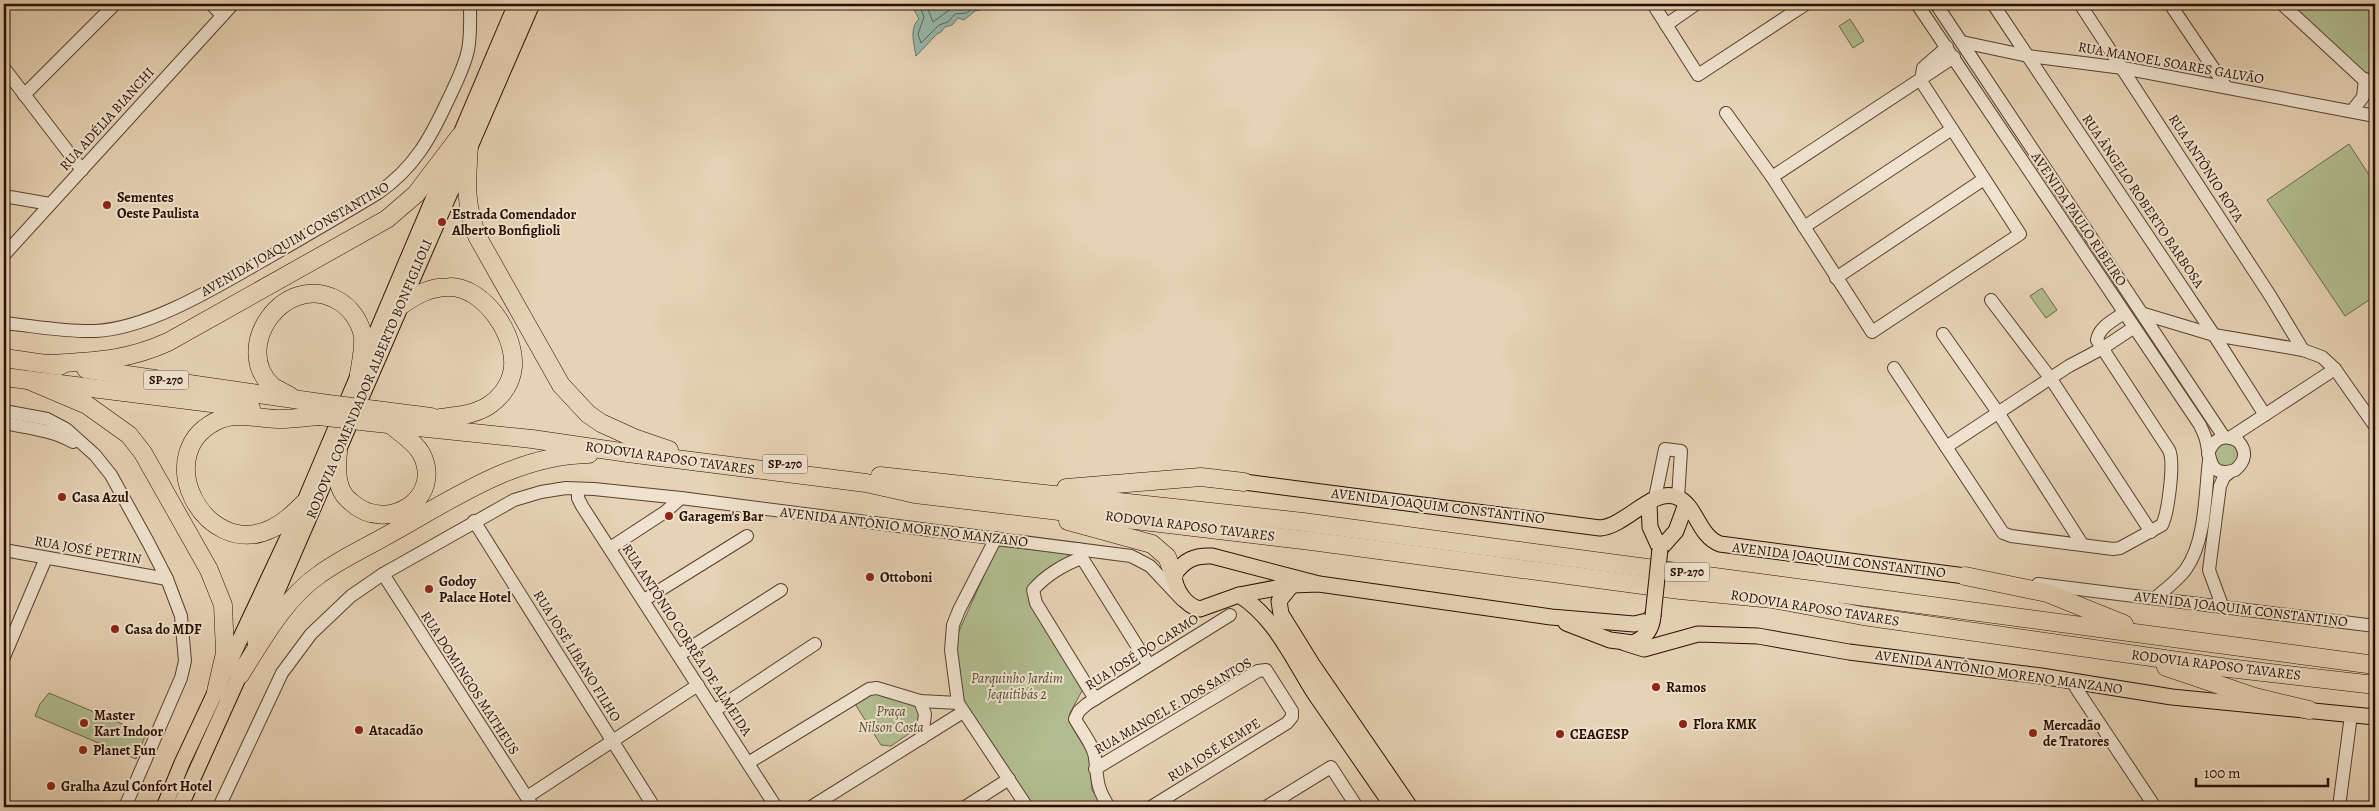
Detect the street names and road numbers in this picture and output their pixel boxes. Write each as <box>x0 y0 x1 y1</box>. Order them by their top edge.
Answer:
street label: RUA MANOEL SOARES GALVÃO <box>2077 37 2266 89</box>
street label: RUA ADÉLIA BIANCHI <box>55 63 159 175</box>
street label: RUA ÂNGELO ROBERTO BARBOSA <box>2078 110 2209 292</box>
street label: RUA ANTÔNIO ROTA <box>2164 111 2248 226</box>
street label: AVENIDA PAULO RIBEIRO <box>2026 147 2131 290</box>
street label: AVENIDA JOAQUIM CONSTANTINO <box>196 177 393 301</box>
street label: RODOVIA COMENDADOR ALBERTO BONFIGLIOLI <box>301 236 437 522</box>
road number: SP-270 <box>144 370 188 390</box>
street label: RODOVIA RAPOSO TAVARES <box>584 437 756 479</box>
road number: SP-270 <box>762 454 808 474</box>
street label: AVENIDA JOAQUIM CONSTANTINO <box>1329 483 1546 529</box>
street label: AVENIDA ANTÔNIO MORENO MANZANO <box>778 502 1029 552</box>
street label: RODOVIA RAPOSO TAVARES <box>1104 506 1276 546</box>
street label: RUA JOSÉ PETRIN <box>33 531 143 569</box>
street label: AVENIDA JOAQUIM CONSTANTINO <box>1730 537 1947 583</box>
street label: RUA ANTÔNIO CORRÊA DE ALMEIDA <box>618 540 757 740</box>
road number: SP-270 <box>1664 562 1710 582</box>
street label: RODOVIA RAPOSO TAVARES <box>1729 585 1901 631</box>
street label: AVENIDA JOAQUIM CONSTANTINO <box>2132 586 2349 632</box>
street label: RUA JOSÉ LÍBANO FILHO <box>529 587 625 726</box>
street label: RUA DOMINGOS MATHEUS <box>416 608 524 758</box>
street label: RUA JOSÉ DO CARMO <box>1082 609 1203 695</box>
street label: AVENIDA ANTÔNIO MORENO MANZANO <box>1873 645 2124 699</box>
street label: RODOVIA RAPOSO TAVARES <box>2130 645 2302 685</box>
street label: RUA MANOEL F. DOS SANTOS <box>1091 653 1255 759</box>
street label: RUA JOSÉ KEMPE <box>1164 714 1264 786</box>

